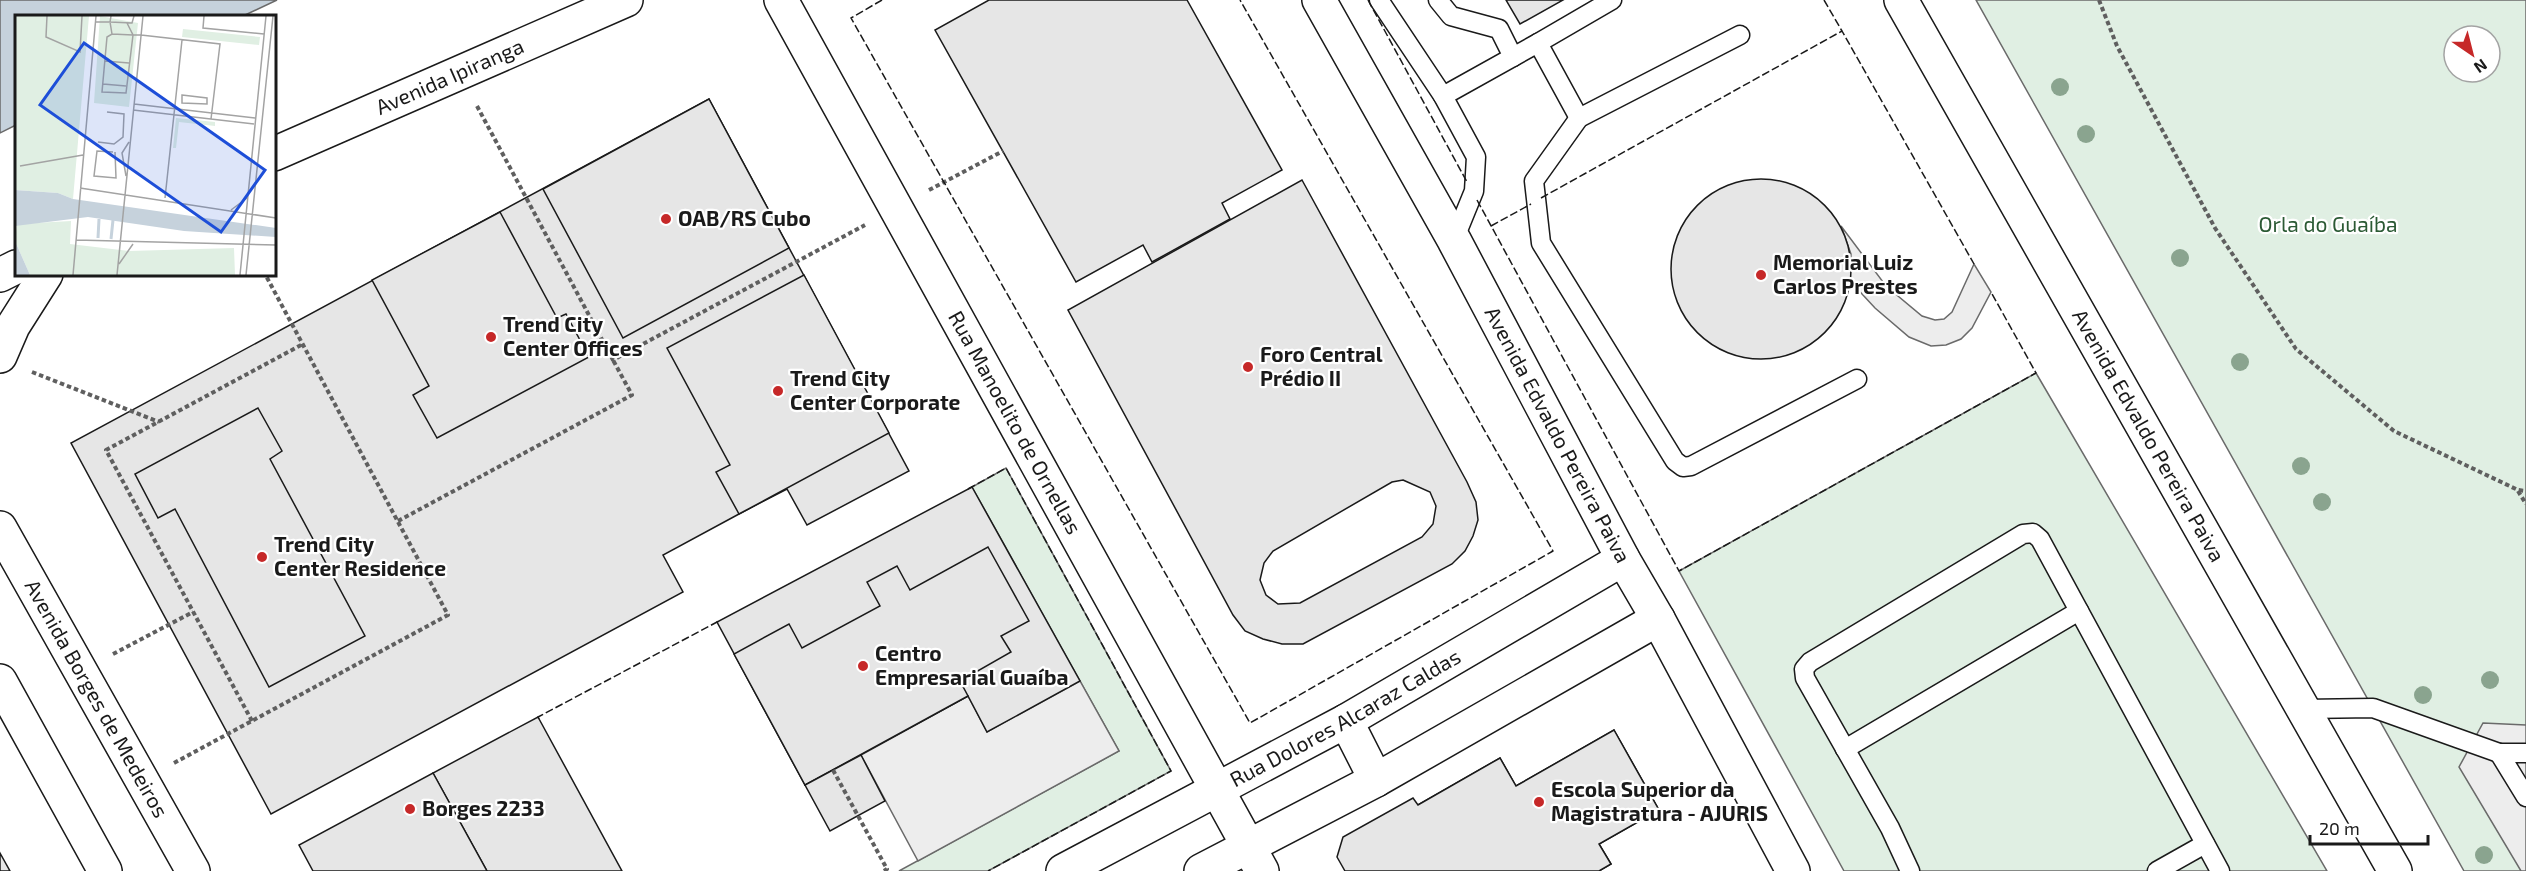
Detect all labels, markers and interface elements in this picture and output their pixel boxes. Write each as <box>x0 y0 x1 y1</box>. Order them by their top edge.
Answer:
inset map <box>15 15 276 276</box>
north arrow <box>2442 24 2502 84</box>
street label: Avenida Ipiranga <box>372 32 527 119</box>
text: N <box>2471 56 2491 78</box>
place label: OAB/RS Cubo <box>678 205 811 230</box>
park label: Orla do Guaíba <box>2259 211 2397 236</box>
marker: OAB/RS Cubo <box>659 212 673 226</box>
place label: Memorial Luiz Carlos Prestes <box>1773 249 1918 298</box>
marker: Memorial Luiz Carlos Prestes <box>1754 268 1768 282</box>
street label: Avenida Edvaldo Pereira Paiva <box>1481 302 1637 567</box>
street label: Avenida Edvaldo Pereira Paiva <box>2068 304 2231 566</box>
street label: Rua Manoelito de Ornellas <box>944 306 1087 538</box>
place label: Trend City Center Offices <box>503 311 643 360</box>
marker: Trend City Center Offices <box>484 330 498 344</box>
place label: Foro Central Prédio II <box>1260 341 1383 390</box>
marker: Foro Central Prédio II <box>1241 360 1255 374</box>
place label: Trend City Center Corporate <box>790 365 961 414</box>
marker: Trend City Center Corporate <box>771 384 785 398</box>
place label: Trend City Center Residence <box>274 531 446 580</box>
marker: Trend City Center Residence <box>255 550 269 564</box>
street label: Avenida Borges de Medeiros <box>21 575 174 822</box>
place label: Centro Empresarial Guaíba <box>875 640 1068 689</box>
street label: Rua Dolores Alcaraz Caldas <box>1225 643 1464 791</box>
marker: Centro Empresarial Guaíba <box>856 659 870 673</box>
place label: Escola Superior da Magistratura - AJURIS <box>1551 776 1768 825</box>
place label: Borges 2233 <box>422 795 545 820</box>
marker: Escola Superior da Magistratura - AJURIS <box>1532 795 1546 809</box>
marker: Borges 2233 <box>403 802 417 816</box>
scale bar <box>2310 808 2428 846</box>
text: 20 m <box>2319 817 2360 839</box>

